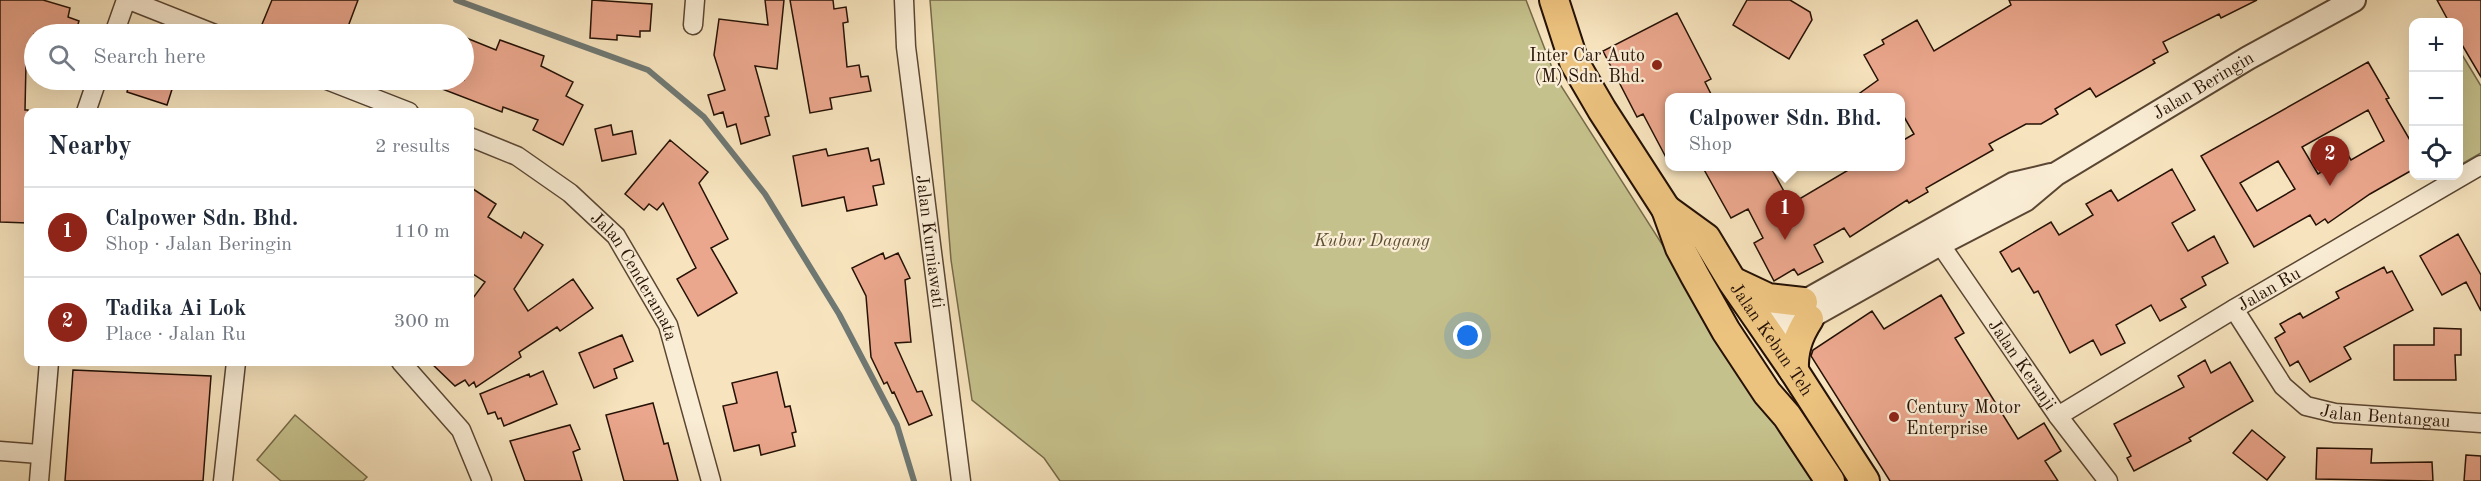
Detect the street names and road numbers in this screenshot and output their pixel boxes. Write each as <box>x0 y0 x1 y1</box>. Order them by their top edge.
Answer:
street label: Jalan Beringin <box>2150 49 2257 123</box>
street label: Jalan Kurniawati <box>912 174 947 309</box>
street label: Jalan Cenderamata <box>586 209 680 343</box>
street label: Jalan Ru <box>2234 264 2304 315</box>
street label: Jalan Kebun Teh <box>1726 280 1816 400</box>
street label: Jalan Keranji <box>1984 316 2059 414</box>
street label: Jalan Bentangau <box>2318 402 2451 431</box>

